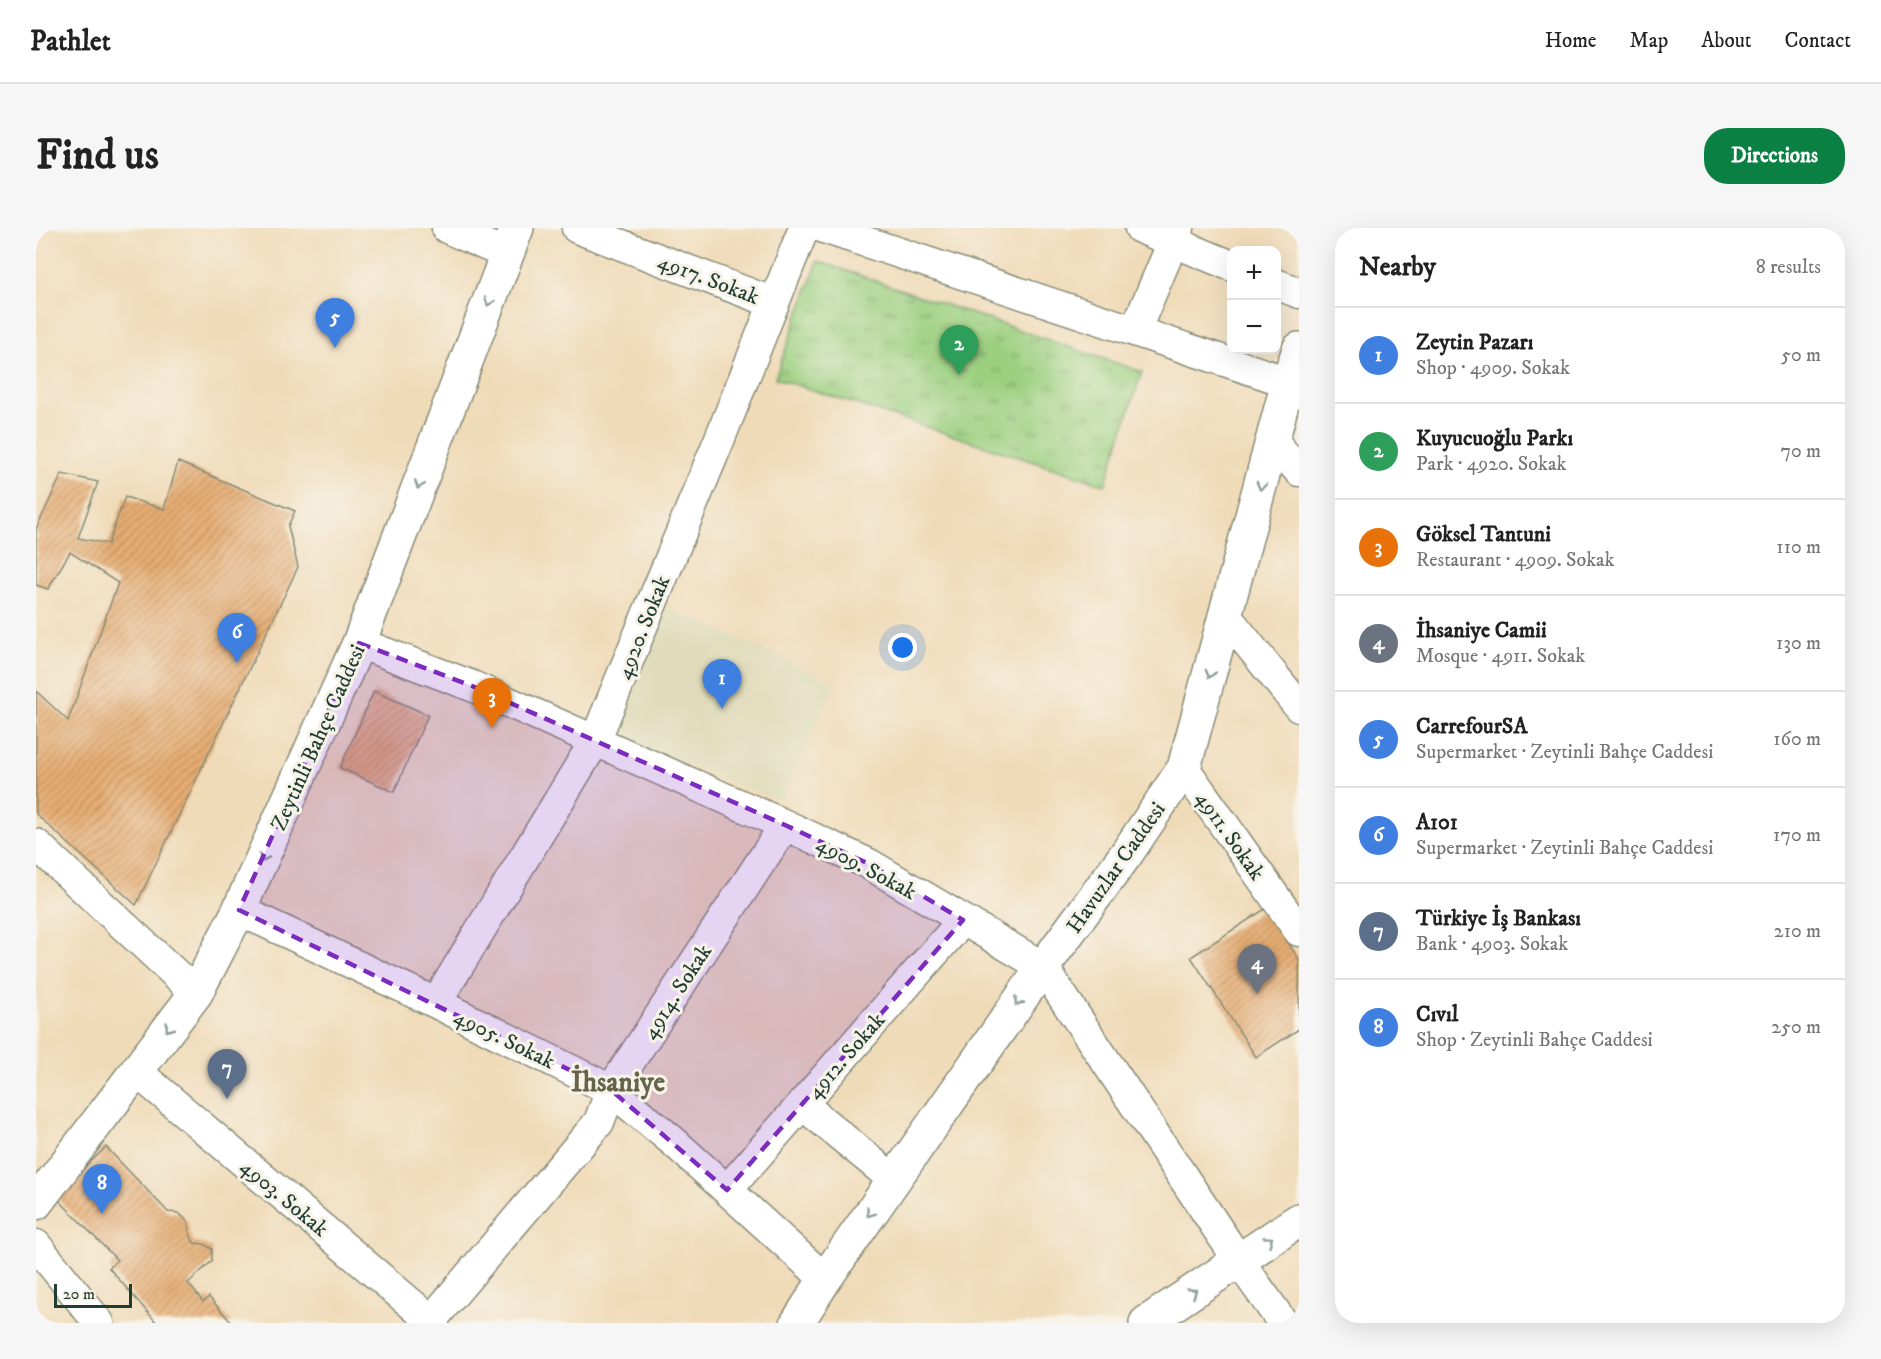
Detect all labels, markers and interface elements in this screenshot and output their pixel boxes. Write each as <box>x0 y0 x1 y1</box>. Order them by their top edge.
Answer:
text: Pathlet <box>30 24 111 59</box>
text: Home <box>1545 28 1597 54</box>
text: Map <box>1630 28 1668 54</box>
text: About <box>1701 28 1752 54</box>
text: Contact <box>1785 28 1851 54</box>
button: Directions <box>1704 128 1845 184</box>
text: Find us <box>36 130 159 182</box>
map controls <box>1227 246 1281 354</box>
button: + <box>1227 246 1281 300</box>
street label: 4917. Sokak <box>654 248 763 311</box>
text: Nearby <box>1359 251 1436 284</box>
text: 8 results <box>1756 255 1821 280</box>
one-way arrow <box>484 296 496 307</box>
pin: 5 <box>316 298 354 348</box>
button: − <box>1227 300 1281 354</box>
pin: 2 <box>940 326 978 375</box>
text: Zeytin Pazarı <box>1416 329 1533 356</box>
text: 1 <box>1375 343 1382 368</box>
text: 50 m <box>1781 343 1821 368</box>
text: Shop · 4909. Sokak <box>1416 356 1570 381</box>
text: Kuyucuoğlu Parkı <box>1416 425 1573 452</box>
text: 2 <box>1374 439 1383 464</box>
text: 70 m <box>1780 439 1821 464</box>
text: Park · 4920. Sokak <box>1416 452 1566 477</box>
one-way arrow <box>414 479 427 489</box>
one-way arrow <box>1256 480 1268 491</box>
text: Göksel Tantuni <box>1416 521 1551 548</box>
text: 3 <box>1375 535 1382 560</box>
text: 110 m <box>1776 535 1821 560</box>
text: Restaurant · 4909. Sokak <box>1416 548 1615 573</box>
street label: 4920. Sokak <box>610 572 676 683</box>
pin: 6 <box>218 614 256 663</box>
text: İhsaniye Camii <box>1416 617 1547 644</box>
text: 4 <box>1373 631 1384 656</box>
text: 130 m <box>1776 631 1821 656</box>
your location <box>888 633 917 662</box>
street label: Zeytinli Bahçe Caddesi <box>265 640 372 835</box>
text: Mosque · 4911. Sokak <box>1416 644 1585 669</box>
pin: 1 <box>702 660 742 709</box>
one-way arrow <box>1205 669 1217 679</box>
pin: 3 <box>472 678 512 728</box>
text: CarrefourSA <box>1416 713 1527 740</box>
text: 5 <box>1374 727 1383 752</box>
text: 160 m <box>1773 727 1821 752</box>
text: Supermarket · Zeytinli Bahçe Caddesi <box>1416 740 1713 765</box>
street label: 4911. Sokak <box>1189 786 1270 886</box>
street label: Havuzlar Caddesi <box>1061 797 1172 939</box>
text: A101 <box>1416 809 1458 836</box>
text: 6 <box>1373 823 1384 848</box>
text: 170 m <box>1773 823 1821 848</box>
street label: 4909. Sokak <box>812 831 921 906</box>
text: Supermarket · Zeytinli Bahçe Caddesi <box>1416 836 1713 861</box>
one-way arrow <box>258 851 270 862</box>
text: Türkiye İş Bankası <box>1416 905 1581 932</box>
text: 7 <box>1373 919 1384 944</box>
text: 210 m <box>1774 919 1821 944</box>
text: Bank · 4903. Sokak <box>1416 932 1568 957</box>
street label: 4914. Sokak <box>637 939 718 1044</box>
pin: 4 <box>1238 944 1276 994</box>
one-way arrow <box>1014 995 1025 1006</box>
text: Cıvıl <box>1416 1001 1458 1028</box>
street label: 4905. Sokak <box>449 1003 559 1075</box>
street label: 4912. Sokak <box>801 1007 891 1105</box>
text: 8 <box>1373 1015 1384 1040</box>
text: 250 m <box>1771 1015 1821 1040</box>
one-way arrow <box>165 1021 176 1032</box>
text: Shop · Zeytinli Bahçe Caddesi <box>1416 1028 1653 1053</box>
pin: 7 <box>208 1050 246 1099</box>
district label: İhsaniye <box>571 1064 666 1100</box>
street label: 4903. Sokak <box>234 1153 334 1243</box>
pin: 8 <box>82 1164 122 1214</box>
one-way arrow <box>866 1207 877 1218</box>
one-way arrow <box>1262 1236 1273 1247</box>
scale bar <box>54 1281 132 1308</box>
text: 20 m <box>63 1284 95 1304</box>
one-way arrow <box>1186 1288 1197 1299</box>

